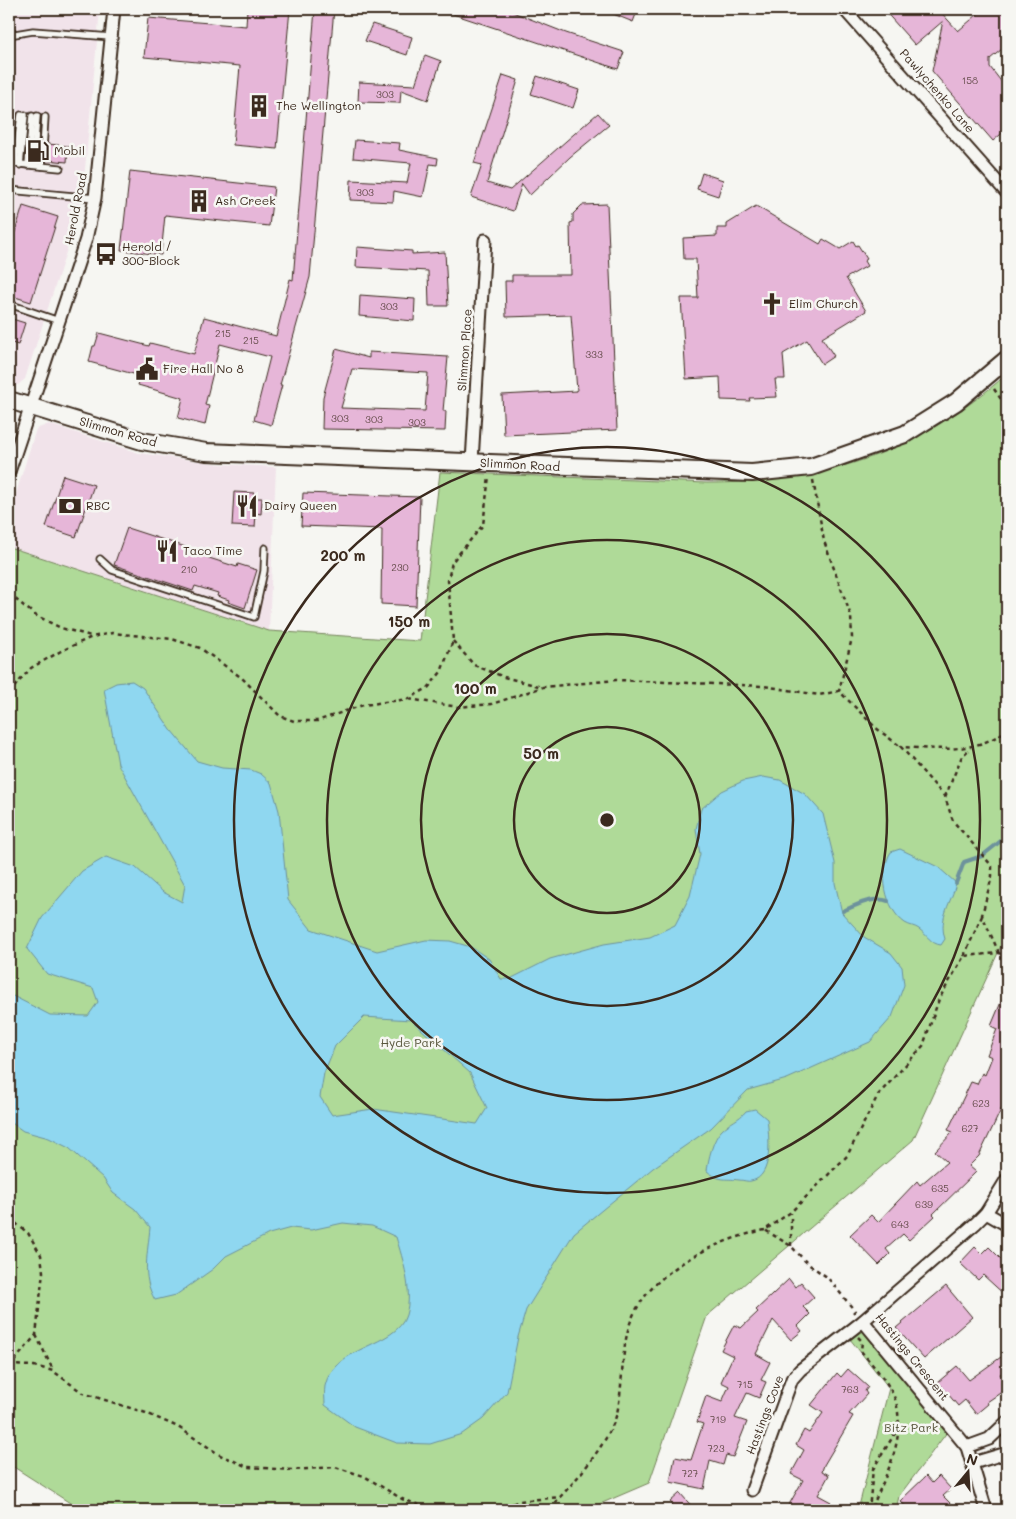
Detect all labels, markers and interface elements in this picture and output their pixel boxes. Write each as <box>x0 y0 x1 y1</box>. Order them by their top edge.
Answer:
street label: Pawlychenko Lane <box>897 45 979 136</box>
house number: 158 <box>962 73 978 87</box>
house number: 303 <box>376 87 394 101</box>
building icon: The Wellington <box>246 93 272 119</box>
place label: The Wellington <box>276 97 361 113</box>
fuel station icon: Mobil <box>25 138 51 164</box>
place label: Mobil <box>54 142 85 158</box>
street label: Herold Road <box>60 171 90 246</box>
house number: 303 <box>356 185 374 199</box>
building icon: Ash Creek <box>186 188 212 214</box>
place label: Ash Creek <box>215 192 276 208</box>
place label: Herold / 300-Block <box>122 238 180 268</box>
bus stop icon: Herold / 300-Block <box>93 241 119 267</box>
church icon: Elim Church <box>759 291 785 317</box>
place label: Elim Church <box>789 295 858 311</box>
house number: 303 <box>380 299 398 313</box>
street label: Slimmon Place <box>453 308 475 392</box>
house number: 215 <box>215 326 231 340</box>
house number: 215 <box>243 333 259 347</box>
house number: 333 <box>585 347 603 361</box>
public building icon: Fire Hall No 8 <box>134 356 160 382</box>
place label: Fire Hall No 8 <box>163 360 244 376</box>
house number: 303 <box>331 411 349 425</box>
street label: Slimmon Road <box>78 412 159 450</box>
house number: 303 <box>365 412 383 426</box>
house number: 303 <box>408 415 426 429</box>
street label: Slimmon Road <box>480 454 561 474</box>
bank icon: RBC <box>57 493 83 519</box>
restaurant icon: Dairy Queen <box>234 493 260 519</box>
place label: RBC <box>86 497 110 513</box>
place label: Dairy Queen <box>264 497 337 513</box>
restaurant icon: Taco Time <box>154 538 180 564</box>
place label: Taco Time <box>183 542 243 558</box>
text: 200 m <box>321 545 366 565</box>
house number: 230 <box>391 560 409 574</box>
house number: 210 <box>181 562 197 576</box>
text: 150 m <box>388 611 430 631</box>
text: 100 m <box>453 678 497 698</box>
text: 50 m <box>523 743 559 763</box>
centre of rings <box>598 811 616 829</box>
park label: Hyde Park <box>381 1034 441 1050</box>
house number: 623 <box>972 1096 990 1110</box>
house number: 627 <box>961 1121 979 1135</box>
house number: 635 <box>931 1181 949 1195</box>
house number: 639 <box>915 1197 933 1211</box>
house number: 643 <box>891 1217 909 1231</box>
street label: Hastings Crescent <box>872 1309 953 1404</box>
street label: Hastings Cove <box>742 1373 787 1457</box>
house number: 715 <box>737 1377 753 1391</box>
house number: 763 <box>841 1382 859 1396</box>
house number: 719 <box>710 1412 726 1426</box>
park label: Bitz Park <box>884 1419 938 1435</box>
house number: 723 <box>708 1441 725 1455</box>
north arrow <box>944 1446 994 1496</box>
text: N <box>964 1448 980 1470</box>
house number: 727 <box>682 1466 699 1480</box>

